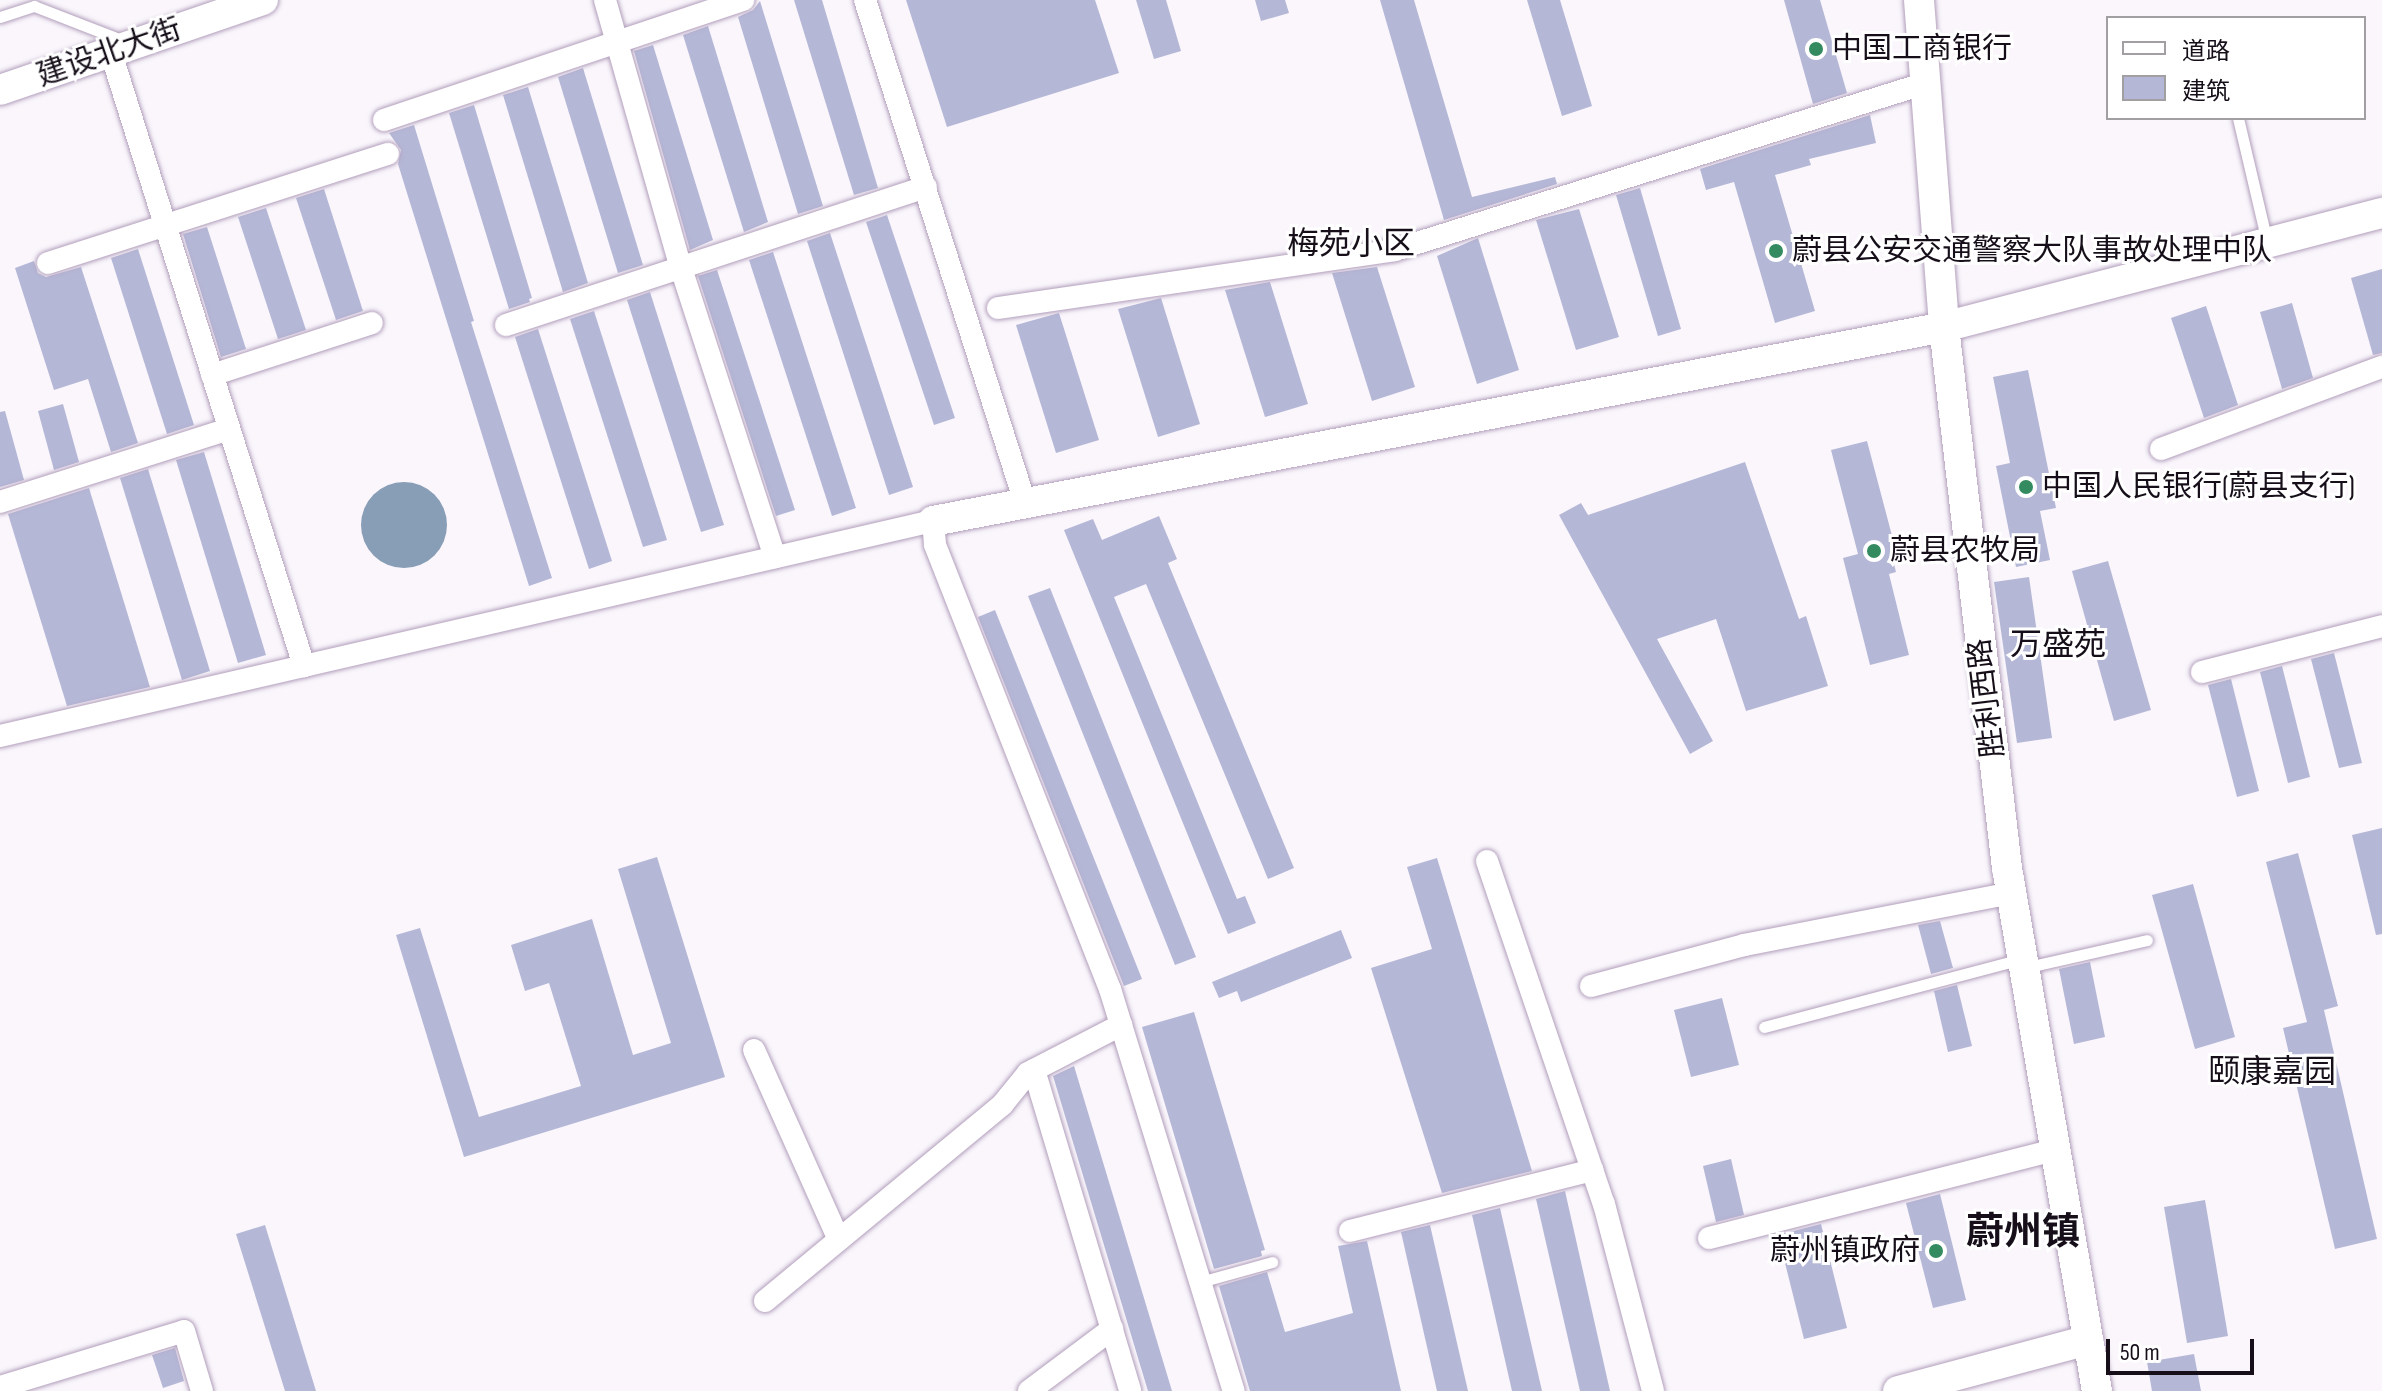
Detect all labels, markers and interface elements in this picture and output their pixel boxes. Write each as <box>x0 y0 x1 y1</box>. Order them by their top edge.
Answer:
street label: 建设北大街 <box>32 12 186 94</box>
legend <box>2106 16 2366 120</box>
place label: 中国工商银行 <box>1832 31 2012 67</box>
text: 道路 <box>2182 37 2230 66</box>
marker: 中国工商银行 <box>1807 40 1825 58</box>
text: 建筑 <box>2182 77 2230 106</box>
district label: 梅苑小区 <box>1287 226 1415 264</box>
place label: 蔚县公安交通警察大队事故处理中队 <box>1792 233 2272 269</box>
marker: 蔚县公安交通警察大队事故处理中队 <box>1767 242 1785 260</box>
place label: 中国人民银行(蔚县支行) <box>2042 469 2355 505</box>
marker: 中国人民银行(蔚县支行) <box>2017 478 2035 496</box>
place label: 蔚县农牧局 <box>1890 533 2040 569</box>
marker: 蔚县农牧局 <box>1865 542 1883 560</box>
district label: 万盛苑 <box>2010 627 2106 665</box>
street label: 胜利西路 <box>1962 636 2012 760</box>
district label: 颐康嘉园 <box>2208 1054 2336 1092</box>
district label: 蔚州镇 <box>1966 1210 2080 1256</box>
place label: 蔚州镇政府 <box>1770 1233 1920 1269</box>
marker: 蔚州镇政府 <box>1927 1242 1945 1260</box>
scale bar <box>2110 1323 2258 1373</box>
text: 50 m <box>2120 1338 2160 1367</box>

